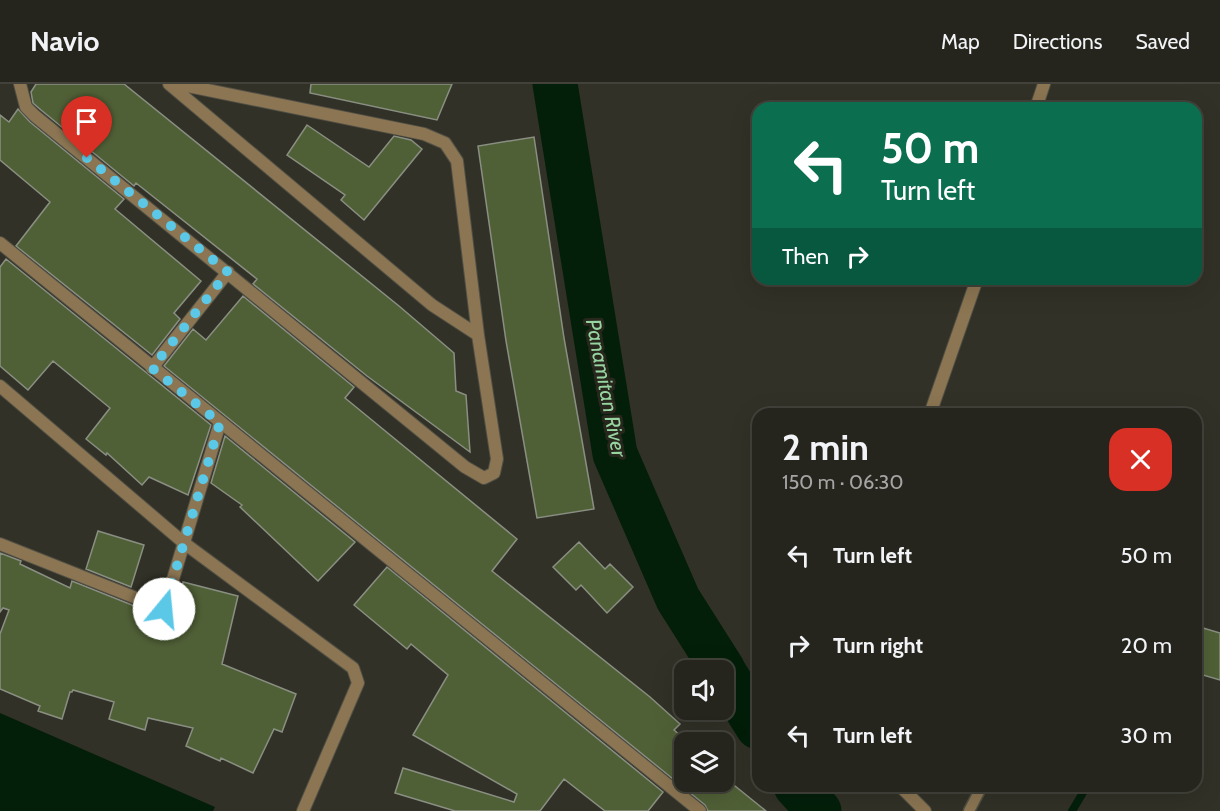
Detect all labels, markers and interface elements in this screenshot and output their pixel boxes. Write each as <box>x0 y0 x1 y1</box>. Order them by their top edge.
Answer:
text: Navio <box>30 24 100 58</box>
text: Map <box>941 29 980 54</box>
text: Directions <box>1013 29 1102 54</box>
text: Saved <box>1135 29 1190 54</box>
pin <box>61 96 112 158</box>
icon: arrive <box>70 105 103 138</box>
text: 50 m <box>881 122 979 174</box>
icon: left <box>782 126 860 204</box>
text: Turn left <box>881 174 975 207</box>
icon: right <box>841 240 874 273</box>
text: Then <box>782 243 829 270</box>
water label: Panamitan River <box>581 317 632 461</box>
text: 2 min <box>782 425 869 469</box>
button: close <box>1109 428 1172 491</box>
text: 150 m · 06:30 <box>782 470 903 494</box>
icon: left <box>782 539 815 572</box>
text: Turn left <box>833 542 912 569</box>
text: 50 m <box>1120 542 1172 569</box>
position arrow <box>132 577 196 641</box>
icon: right <box>782 629 815 662</box>
text: Turn right <box>833 632 923 659</box>
text: 20 m <box>1121 632 1172 659</box>
map controls <box>674 660 734 792</box>
button: sound <box>674 660 734 720</box>
icon: left <box>782 719 815 752</box>
text: Turn left <box>833 722 912 749</box>
text: 30 m <box>1120 722 1172 749</box>
button: layers <box>674 732 734 792</box>

